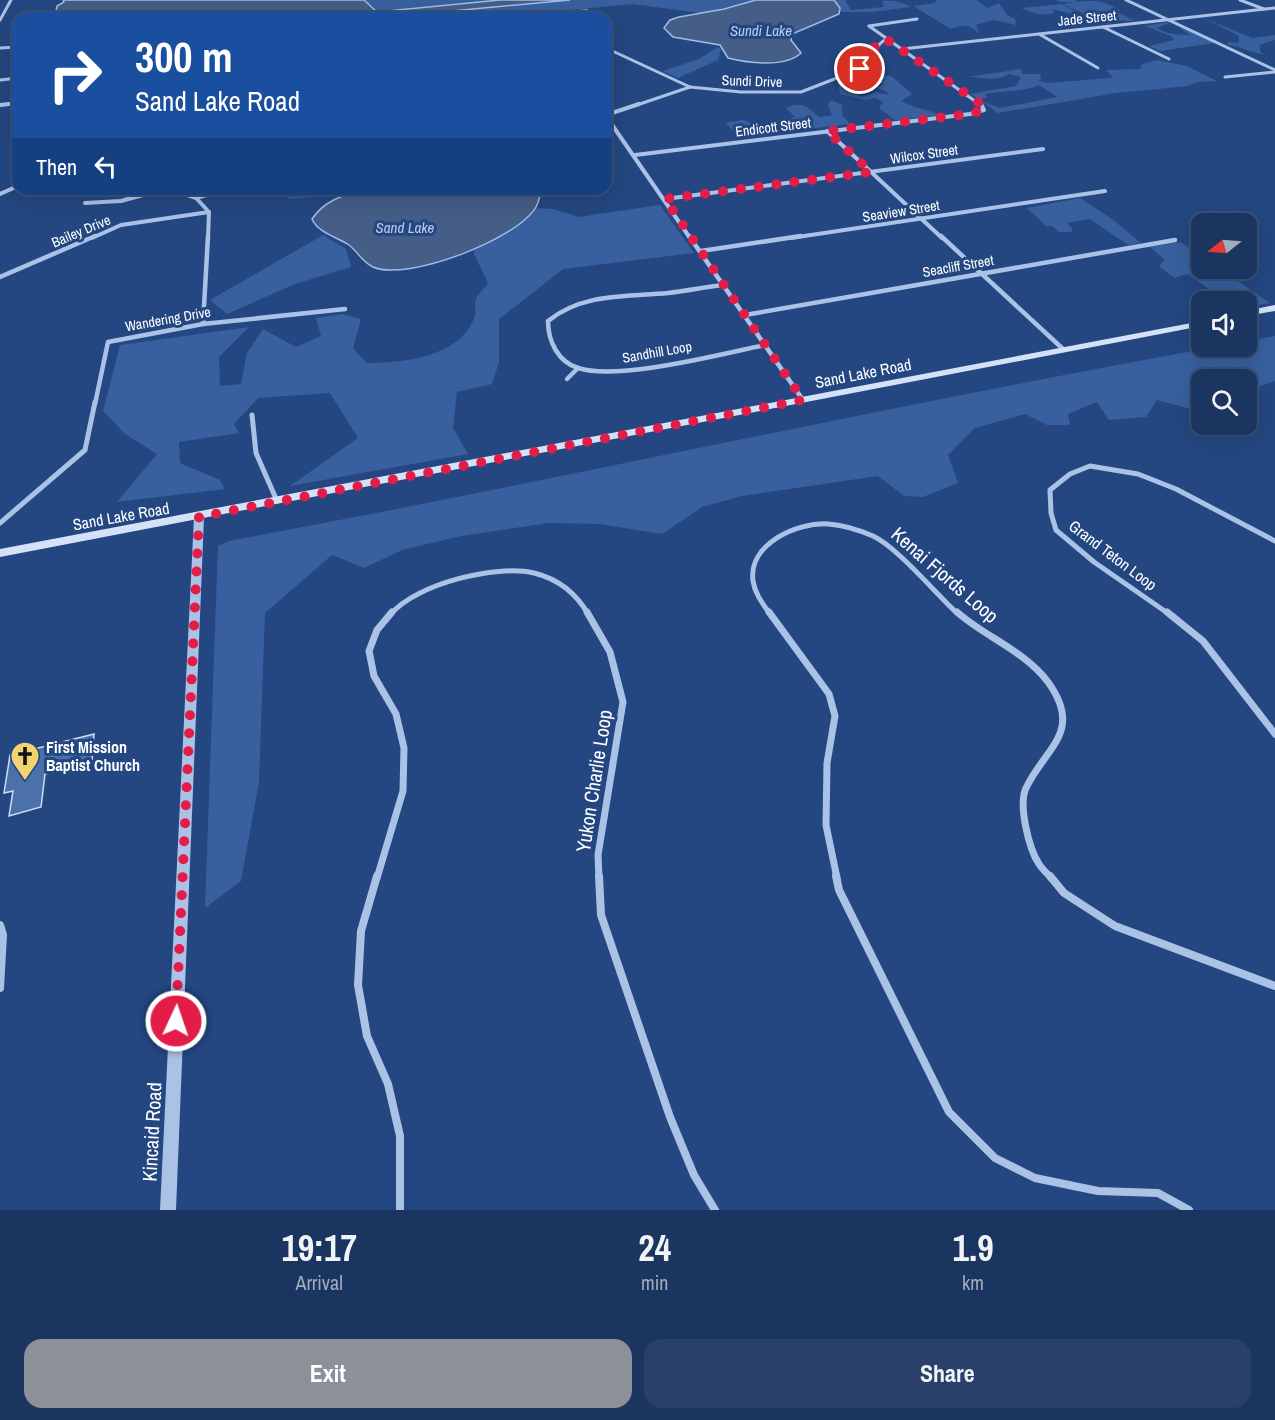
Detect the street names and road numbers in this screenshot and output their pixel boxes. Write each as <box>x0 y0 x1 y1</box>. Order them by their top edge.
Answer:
street label: Jade Street <box>1057 6 1117 30</box>
street label: Sundi Drive <box>721 71 783 91</box>
street label: Endicott Street <box>734 113 812 141</box>
street label: Wilcox Street <box>889 140 959 168</box>
street label: Seaview Street <box>861 196 941 226</box>
street label: Bailey Drive <box>49 210 113 252</box>
street label: Seacliff Street <box>921 251 995 281</box>
street label: Wandering Drive <box>124 303 212 335</box>
street label: Sandhill Loop <box>621 337 693 367</box>
street label: Sand Lake Road <box>813 353 913 393</box>
street label: Sand Lake Road <box>71 497 171 535</box>
street label: Grand Teton Loop <box>1065 515 1161 595</box>
street label: Kenai Fjords Loop <box>886 520 1005 629</box>
street label: Yukon Charlie Loop <box>569 708 618 854</box>
street label: Kincaid Road <box>135 1082 168 1182</box>

